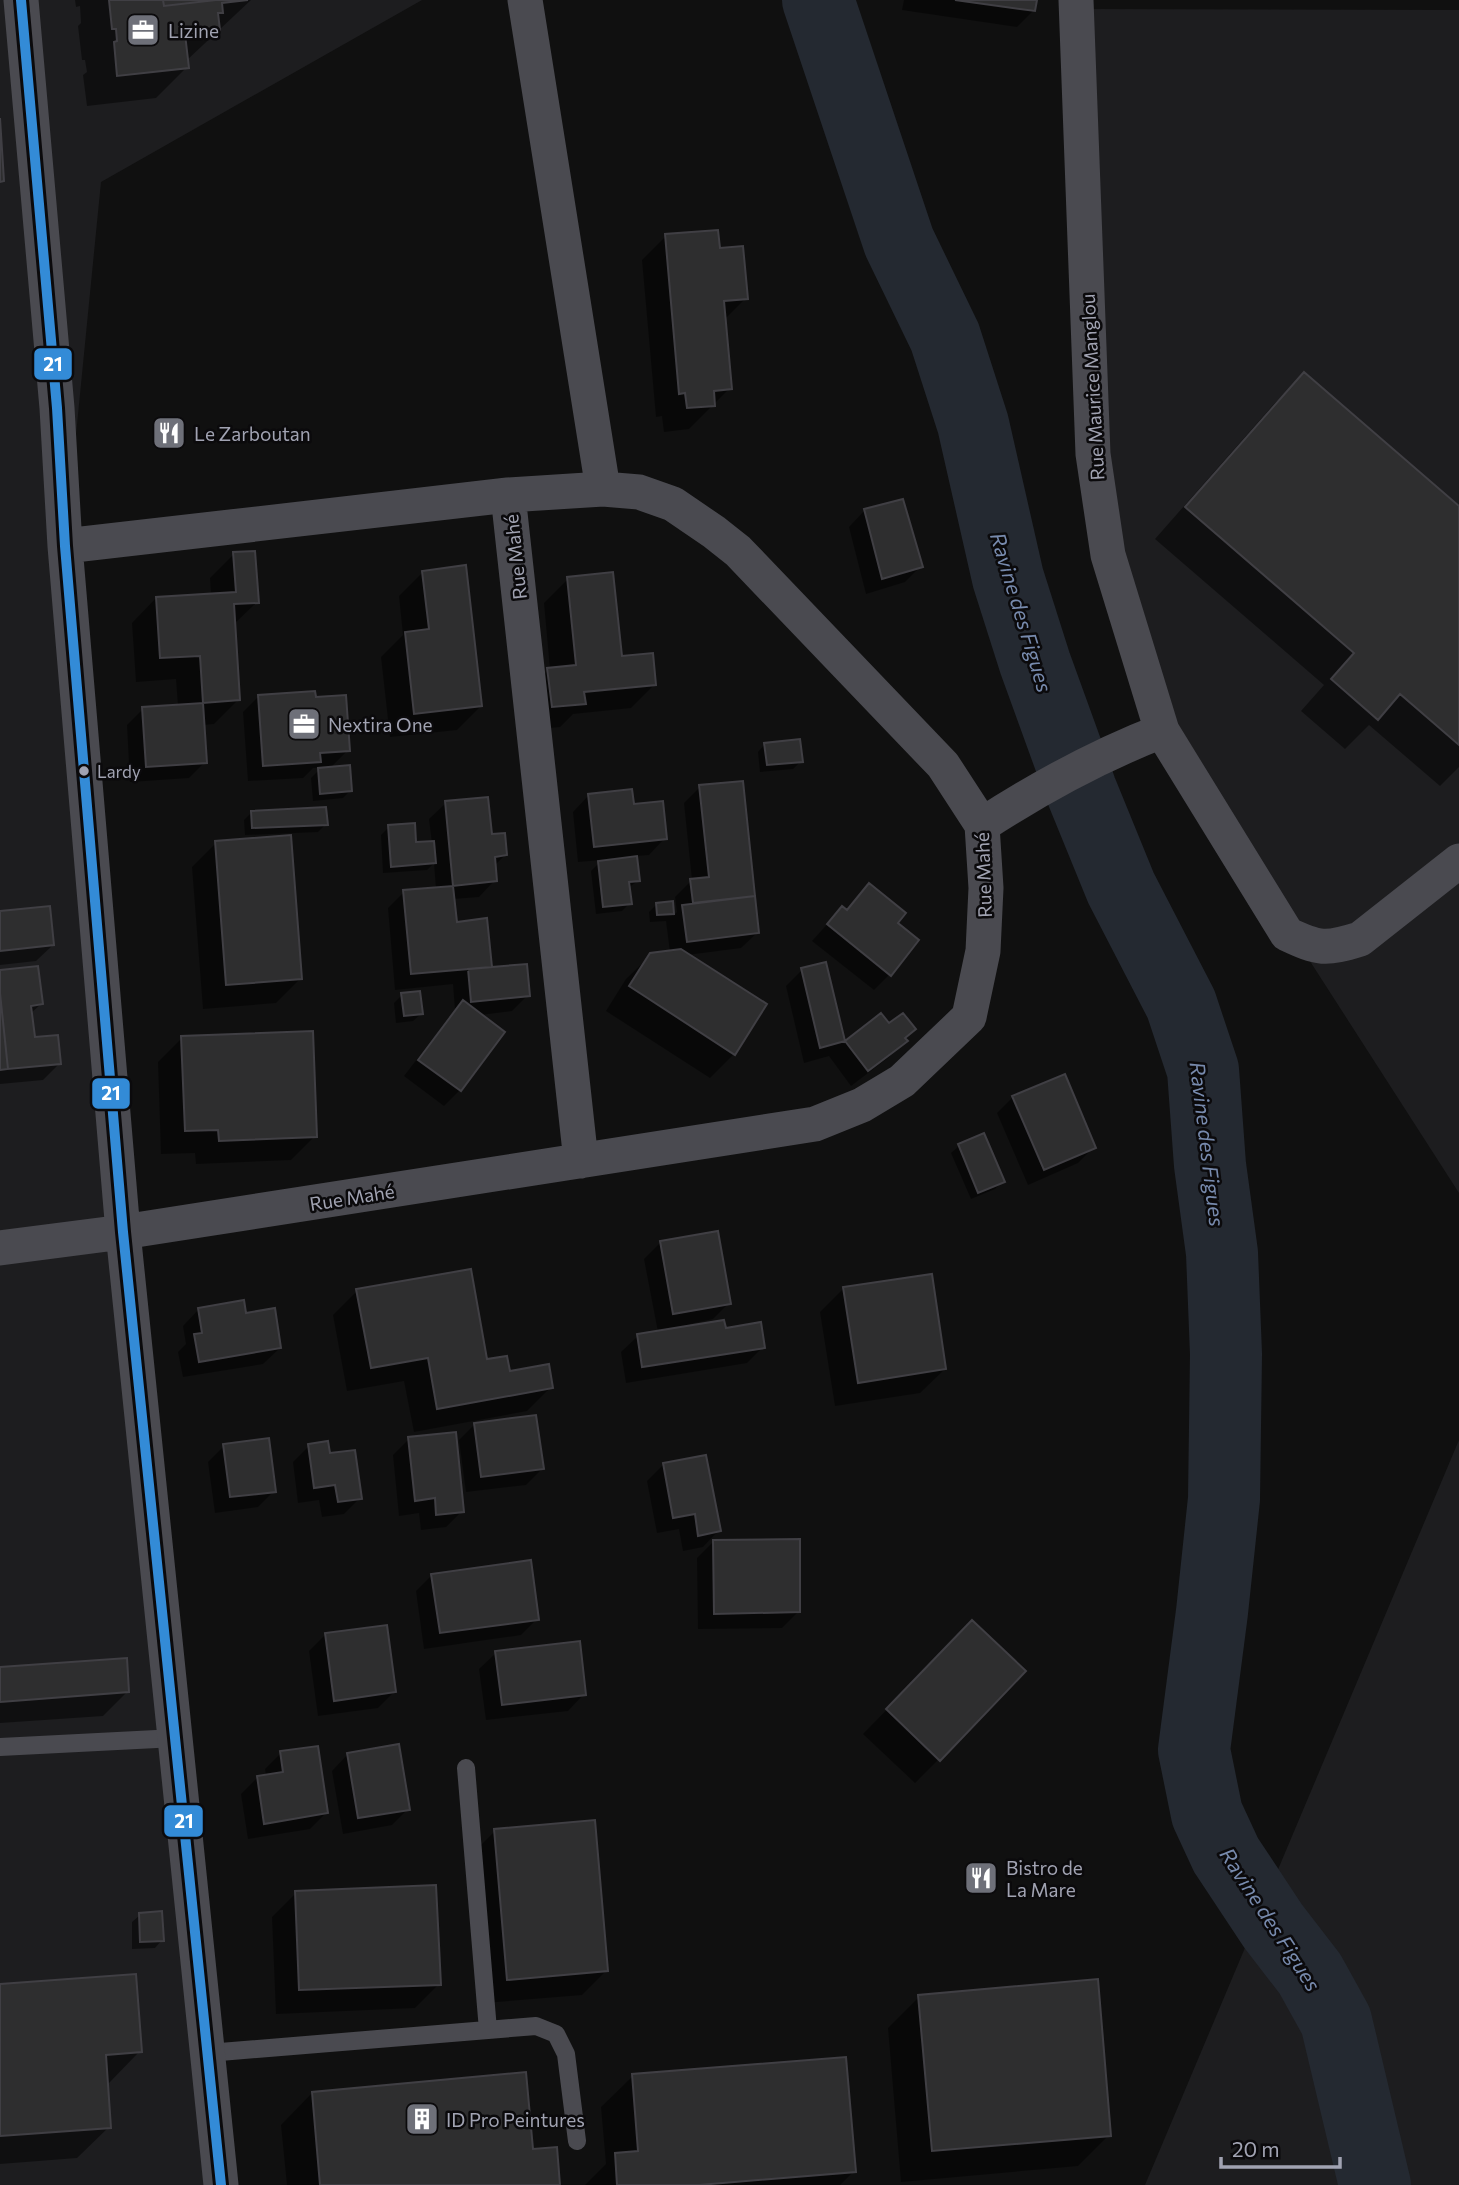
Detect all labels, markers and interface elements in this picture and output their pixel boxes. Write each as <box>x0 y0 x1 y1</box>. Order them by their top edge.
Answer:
office icon: Lizine <box>124 11 162 49</box>
place label: Lizine <box>168 19 219 42</box>
street label: Rue Maurice Manglou <box>1076 293 1108 481</box>
line badge: 21 <box>33 347 73 381</box>
text: 21 <box>43 352 63 375</box>
restaurant icon: Le Zarboutan <box>150 414 188 452</box>
place label: Le Zarboutan <box>194 422 311 445</box>
street label: Rue Mahé <box>499 513 531 601</box>
water label: Ravine des Figues <box>986 529 1058 695</box>
office icon: Nextira One <box>285 705 323 743</box>
place label: Nextira One <box>328 713 433 736</box>
place label: Lardy <box>97 761 141 782</box>
marker: Lardy <box>77 764 91 778</box>
street label: Rue Mahé <box>970 832 996 918</box>
water label: Ravine des Figues <box>1185 1060 1231 1228</box>
line badge: 21 <box>91 1077 131 1110</box>
text: 21 <box>101 1081 121 1104</box>
street label: Rue Mahé <box>308 1179 396 1215</box>
line badge: 21 <box>163 1804 204 1838</box>
text: 21 <box>174 1809 194 1832</box>
water label: Ravine des Figues <box>1215 1843 1327 1995</box>
place label: Bistro de La Mare <box>1006 1856 1083 1901</box>
restaurant icon: Bistro de La Mare <box>962 1859 1000 1897</box>
building icon: ID Pro Peintures <box>403 2100 441 2138</box>
place label: ID Pro Peintures <box>446 2108 585 2131</box>
scale bar <box>1221 2126 1340 2170</box>
text: 20 m <box>1232 2136 1280 2161</box>

